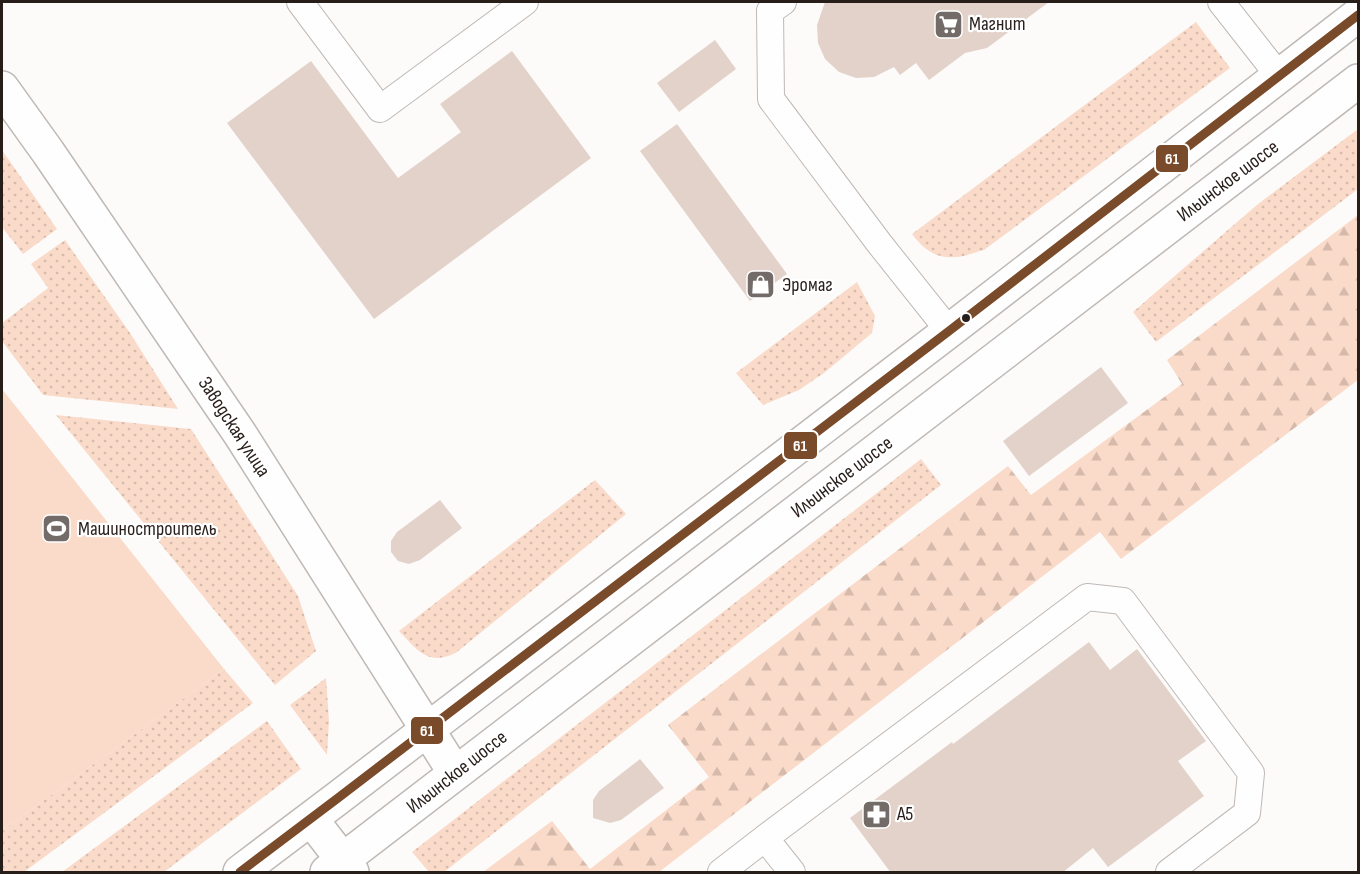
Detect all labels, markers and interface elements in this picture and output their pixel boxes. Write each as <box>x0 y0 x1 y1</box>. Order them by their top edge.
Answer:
supermarket icon: Магнит <box>932 8 964 40</box>
place label: Магнит <box>969 12 1026 36</box>
street label: Ильинское шоссе <box>1172 135 1284 227</box>
line badge: 61 <box>1155 144 1189 173</box>
text: 61 <box>1165 150 1180 169</box>
shop icon: Эромаг <box>745 269 777 301</box>
place label: Эромаг <box>782 273 833 297</box>
unlabelled marker <box>960 312 972 324</box>
street label: Заводская улица <box>193 372 275 482</box>
line badge: 61 <box>783 431 818 460</box>
street label: Ильинское шоссе <box>786 431 898 523</box>
text: 61 <box>793 437 808 456</box>
sports icon: Машиностроитель <box>41 513 73 545</box>
place label: Машиностроитель <box>78 517 217 541</box>
line badge: 61 <box>410 716 444 745</box>
text: 61 <box>420 722 435 741</box>
street label: Ильинское шоссе <box>402 725 512 819</box>
pharmacy icon: А5 <box>860 798 892 830</box>
place label: А5 <box>896 802 913 826</box>

